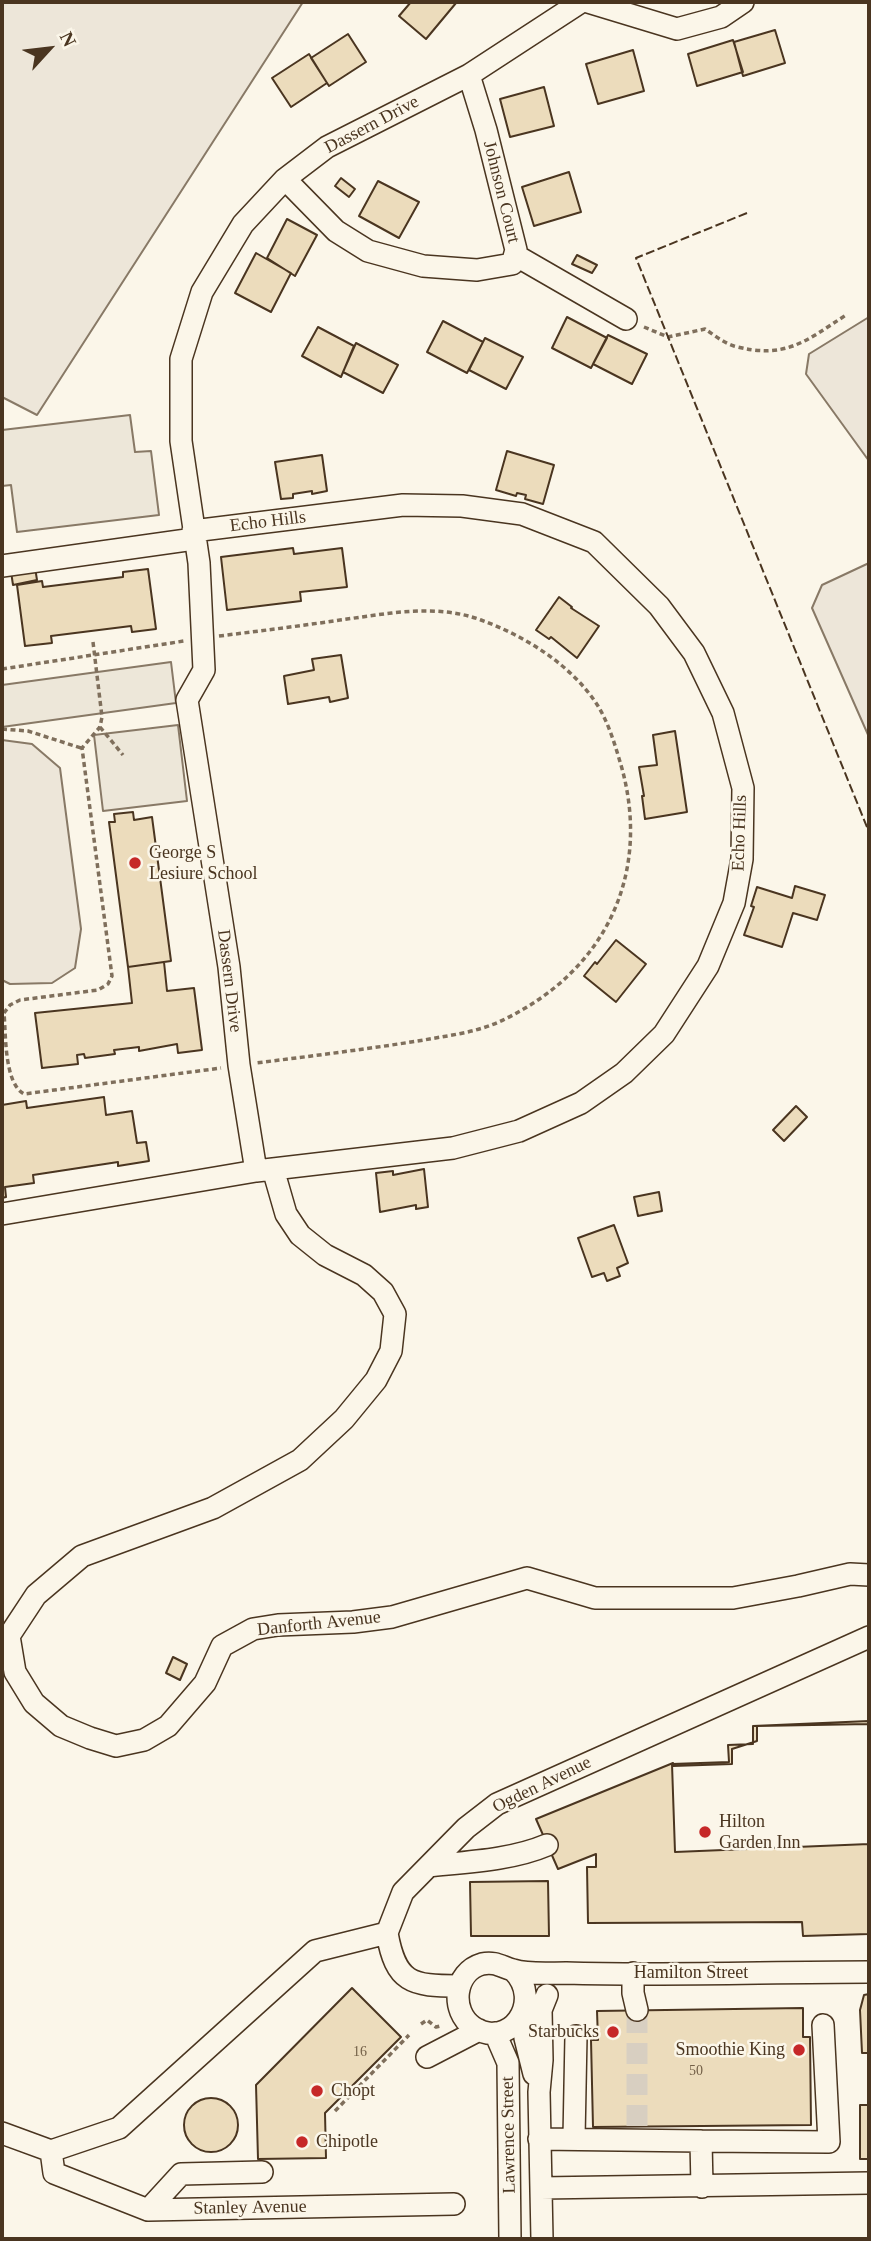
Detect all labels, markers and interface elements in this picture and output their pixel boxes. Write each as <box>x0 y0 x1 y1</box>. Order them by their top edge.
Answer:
north arrow <box>14 14 84 84</box>
text: N <box>56 28 81 50</box>
street label: Dassern Drive <box>321 91 423 159</box>
street label: Johnson Court <box>478 139 524 245</box>
street label: Echo Hills <box>229 507 307 537</box>
street label: Echo Hills <box>728 794 752 872</box>
place label: George S Lesiure School <box>149 842 257 884</box>
marker: George S Lesiure School <box>127 855 143 871</box>
street label: Dassern Drive <box>212 928 246 1034</box>
street label: Danforth Avenue <box>256 1607 382 1641</box>
street label: Ogden Avenue <box>489 1752 595 1818</box>
place label: Hilton Garden Inn <box>719 1811 800 1854</box>
marker: Hilton Garden Inn <box>697 1824 713 1840</box>
street label: Hamilton Street <box>634 1962 748 1984</box>
place label: Starbucks <box>528 2021 599 2043</box>
marker: Starbucks <box>605 2024 621 2040</box>
place label: Smoothie King <box>675 2039 785 2061</box>
marker: Smoothie King <box>791 2042 807 2058</box>
house number: 16 <box>353 2044 367 2060</box>
house number: 50 <box>689 2063 703 2079</box>
street label: Lawrence Street <box>497 2076 521 2194</box>
place label: Chopt <box>331 2080 375 2102</box>
marker: Chopt <box>309 2083 325 2099</box>
place label: Chipotle <box>316 2131 378 2153</box>
marker: Chipotle <box>294 2134 310 2150</box>
street label: Stanley Avenue <box>193 2196 307 2220</box>

